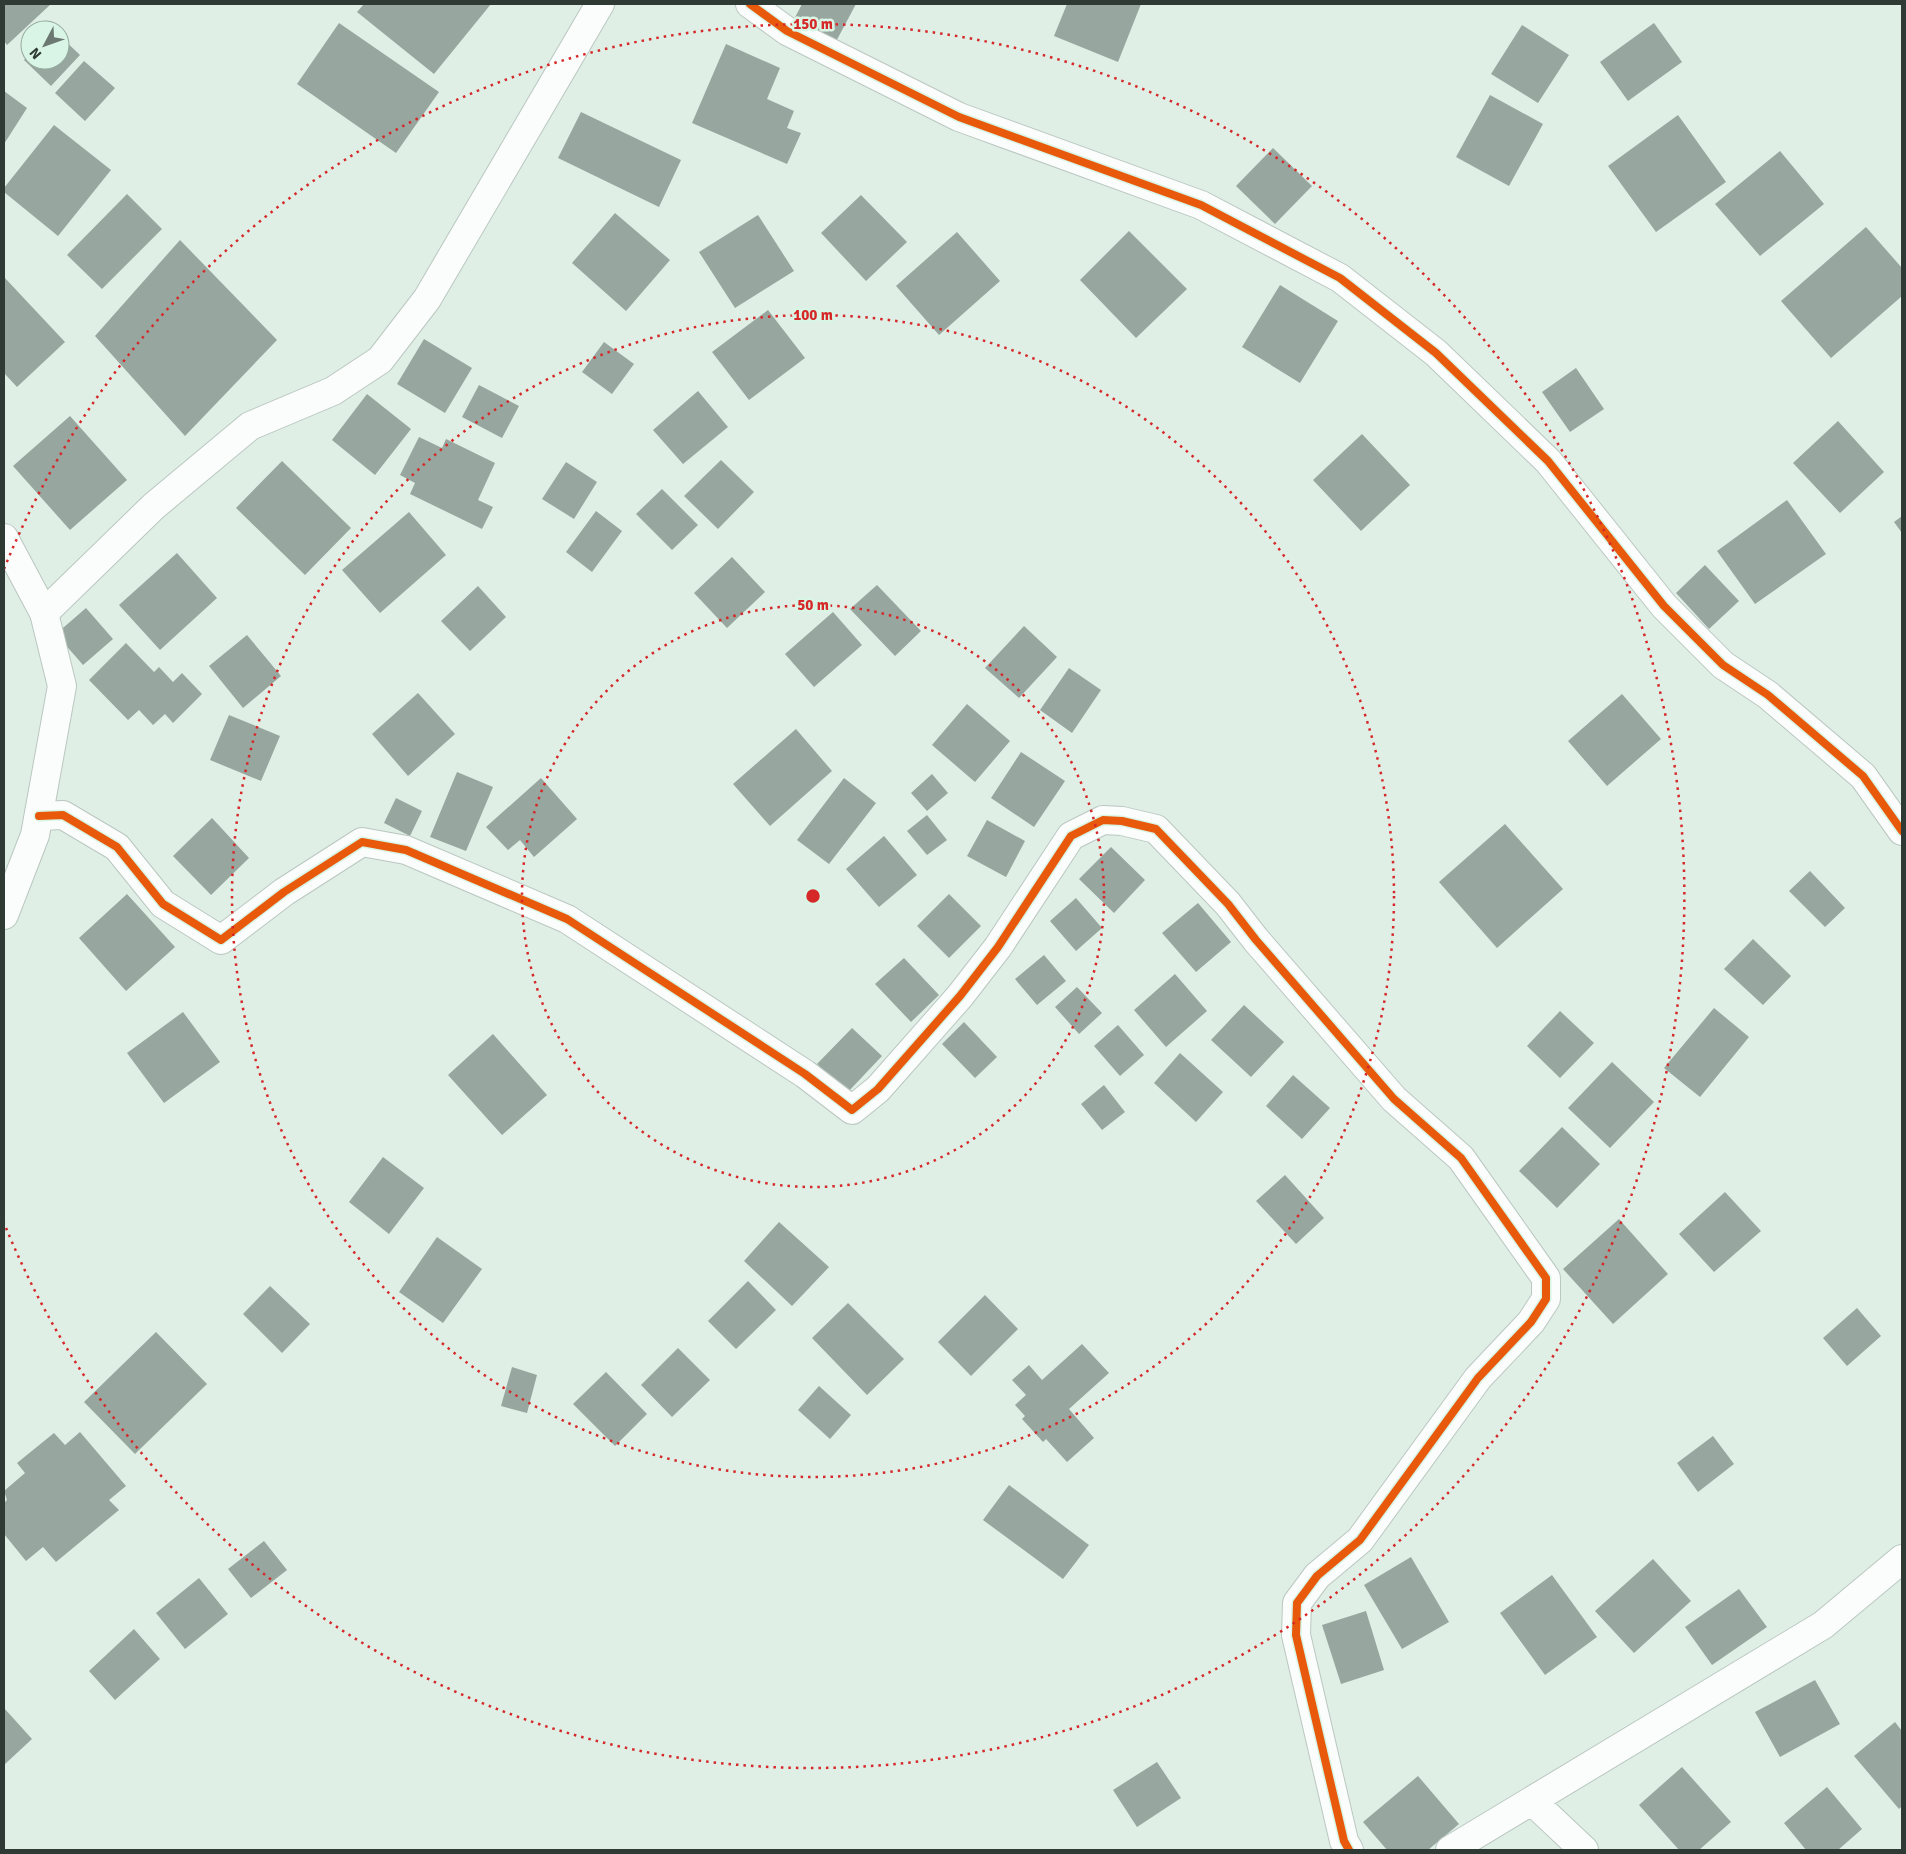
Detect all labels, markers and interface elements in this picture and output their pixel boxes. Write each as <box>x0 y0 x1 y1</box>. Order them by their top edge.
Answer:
text: 150 m <box>793 15 833 33</box>
north arrow <box>20 20 70 70</box>
text: N <box>26 44 45 62</box>
text: 100 m <box>793 306 833 324</box>
text: 50 m <box>797 596 829 614</box>
centre of rings <box>804 887 822 905</box>

